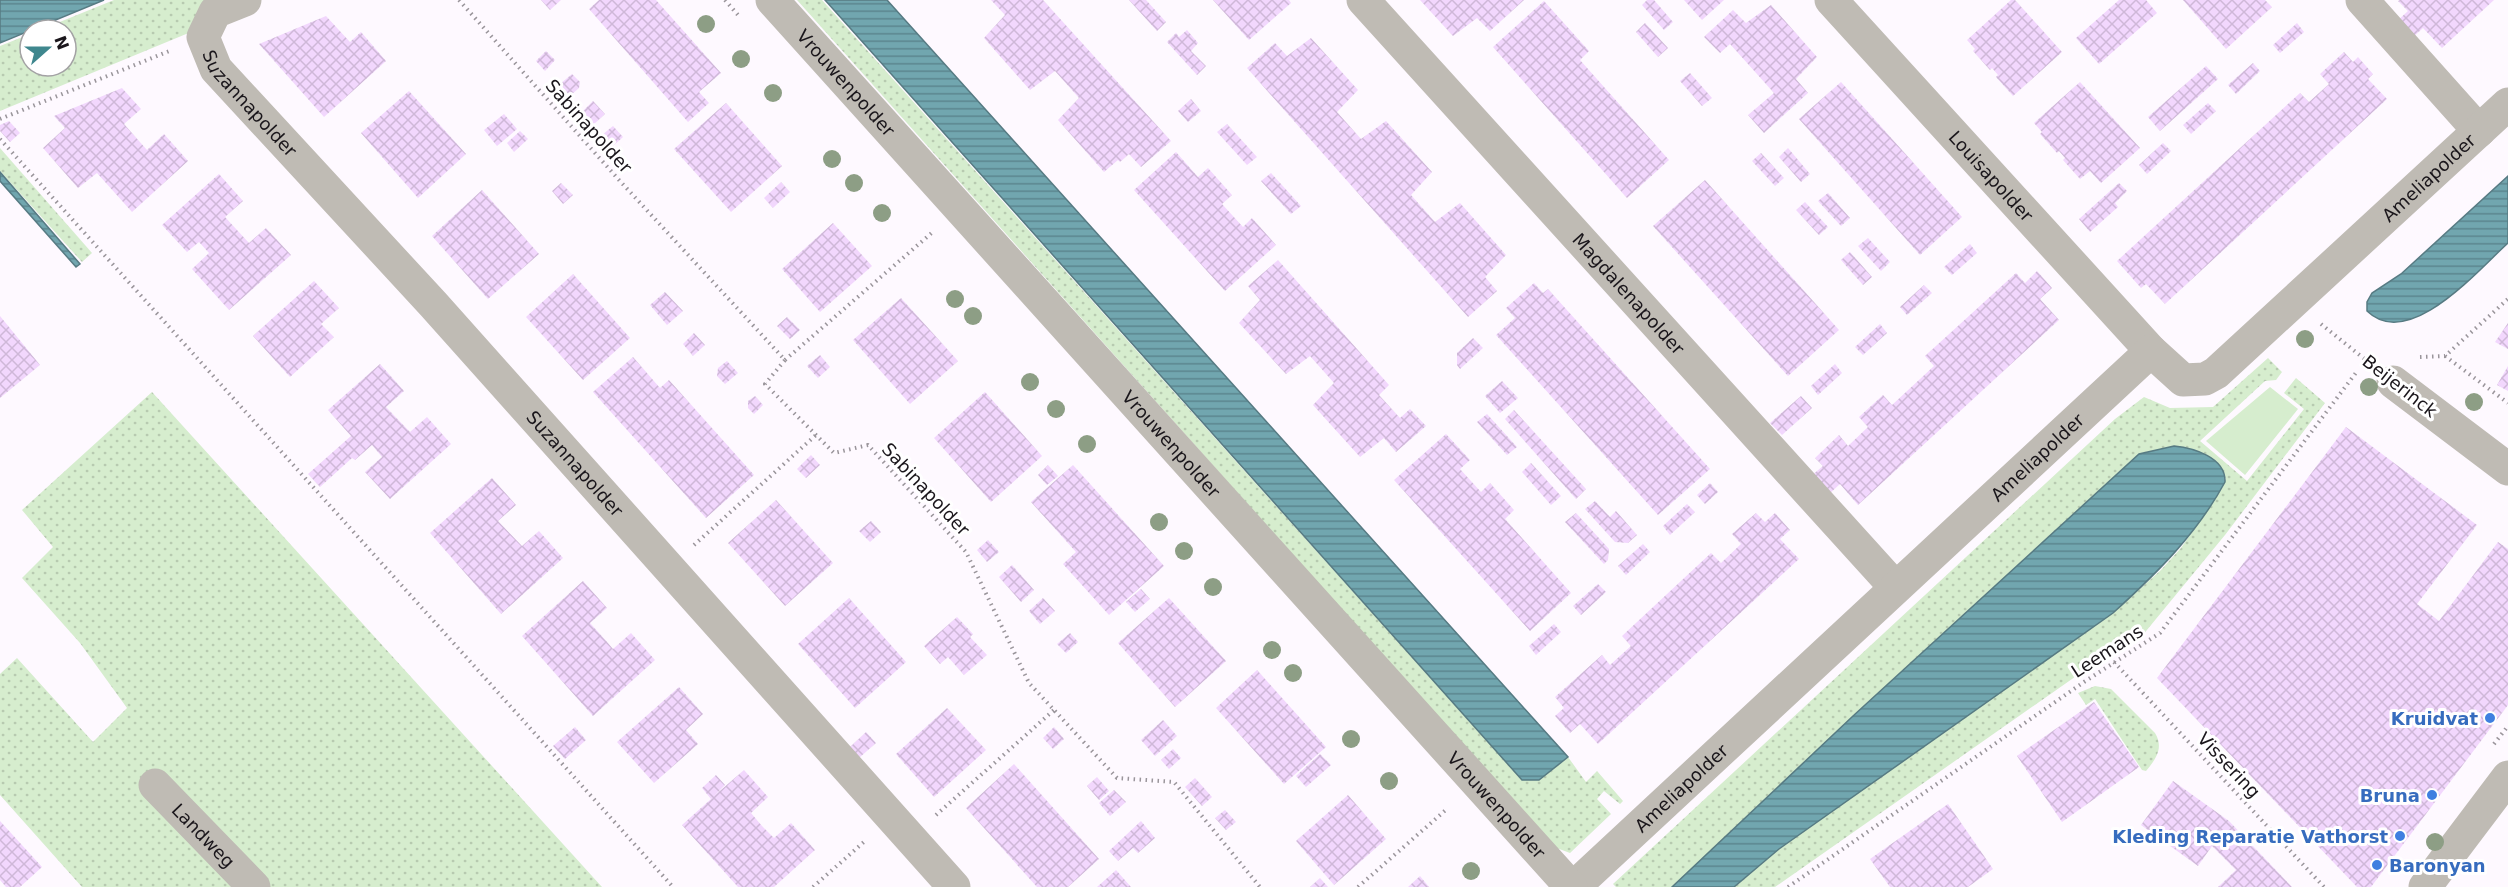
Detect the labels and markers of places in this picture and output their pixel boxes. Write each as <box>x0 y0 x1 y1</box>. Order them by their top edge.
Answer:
place label: Kruidvat <box>2391 708 2478 729</box>
marker: Kruidvat <box>2483 711 2497 725</box>
place label: Bruna <box>2360 785 2420 806</box>
marker: Bruna <box>2425 788 2439 802</box>
place label: Kleding Reparatie Vathorst <box>2112 826 2388 847</box>
marker: Kleding Reparatie Vathorst <box>2393 829 2407 843</box>
place label: Baronyan <box>2389 855 2486 876</box>
marker: Baronyan <box>2370 858 2384 872</box>

